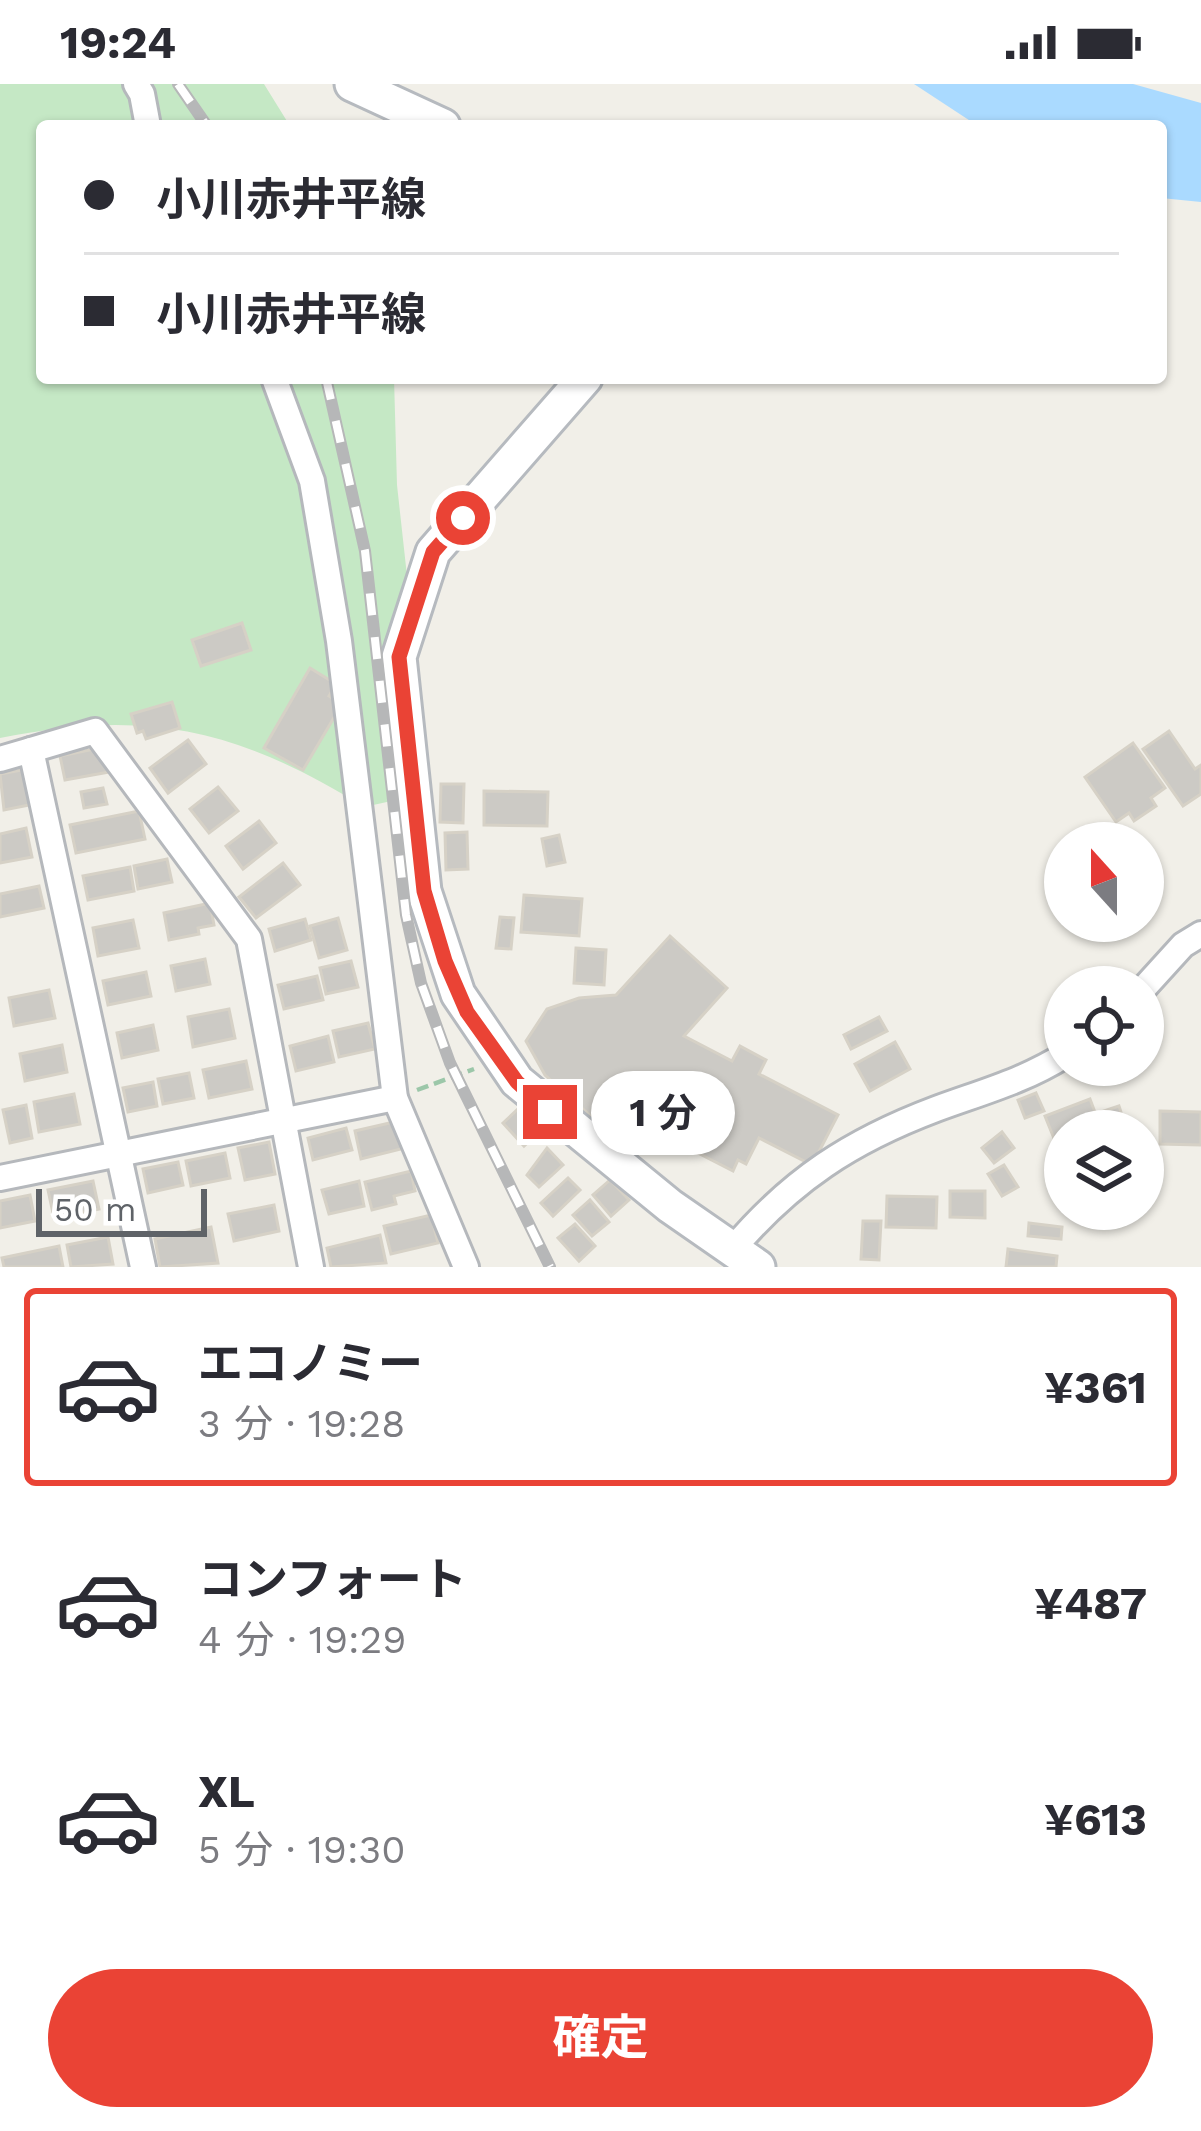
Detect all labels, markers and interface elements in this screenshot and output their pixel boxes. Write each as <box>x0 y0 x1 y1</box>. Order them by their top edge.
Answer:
text: 19:24 <box>60 16 176 69</box>
text: 小川赤井平線 <box>156 173 426 226</box>
text: 小川赤井平線 <box>156 288 426 341</box>
route start <box>436 491 490 545</box>
north arrow <box>1044 822 1164 942</box>
map controls <box>1044 822 1164 1230</box>
button: locate <box>1044 966 1164 1086</box>
callout: 1 分 <box>592 1070 736 1154</box>
route end <box>523 1085 577 1139</box>
text: 1 分 <box>630 1090 696 1135</box>
button: layers <box>1044 1110 1164 1230</box>
scale bar <box>36 1183 207 1236</box>
text: 50 m <box>54 1190 136 1229</box>
icon: car <box>54 1333 162 1441</box>
text: エコノミー <box>198 1337 423 1390</box>
text: ¥361 <box>1044 1361 1147 1414</box>
text: 3 分 · 19:28 <box>198 1401 405 1446</box>
icon: car <box>54 1549 162 1657</box>
text: コンフォート <box>198 1553 467 1606</box>
text: ¥487 <box>1034 1577 1147 1630</box>
text: 4 分 · 19:29 <box>198 1617 406 1662</box>
icon: car <box>54 1765 162 1873</box>
text: XL <box>198 1765 255 1818</box>
text: ¥613 <box>1044 1793 1147 1846</box>
text: 5 分 · 19:30 <box>198 1827 405 1872</box>
button: 確定 <box>48 1969 1153 2107</box>

